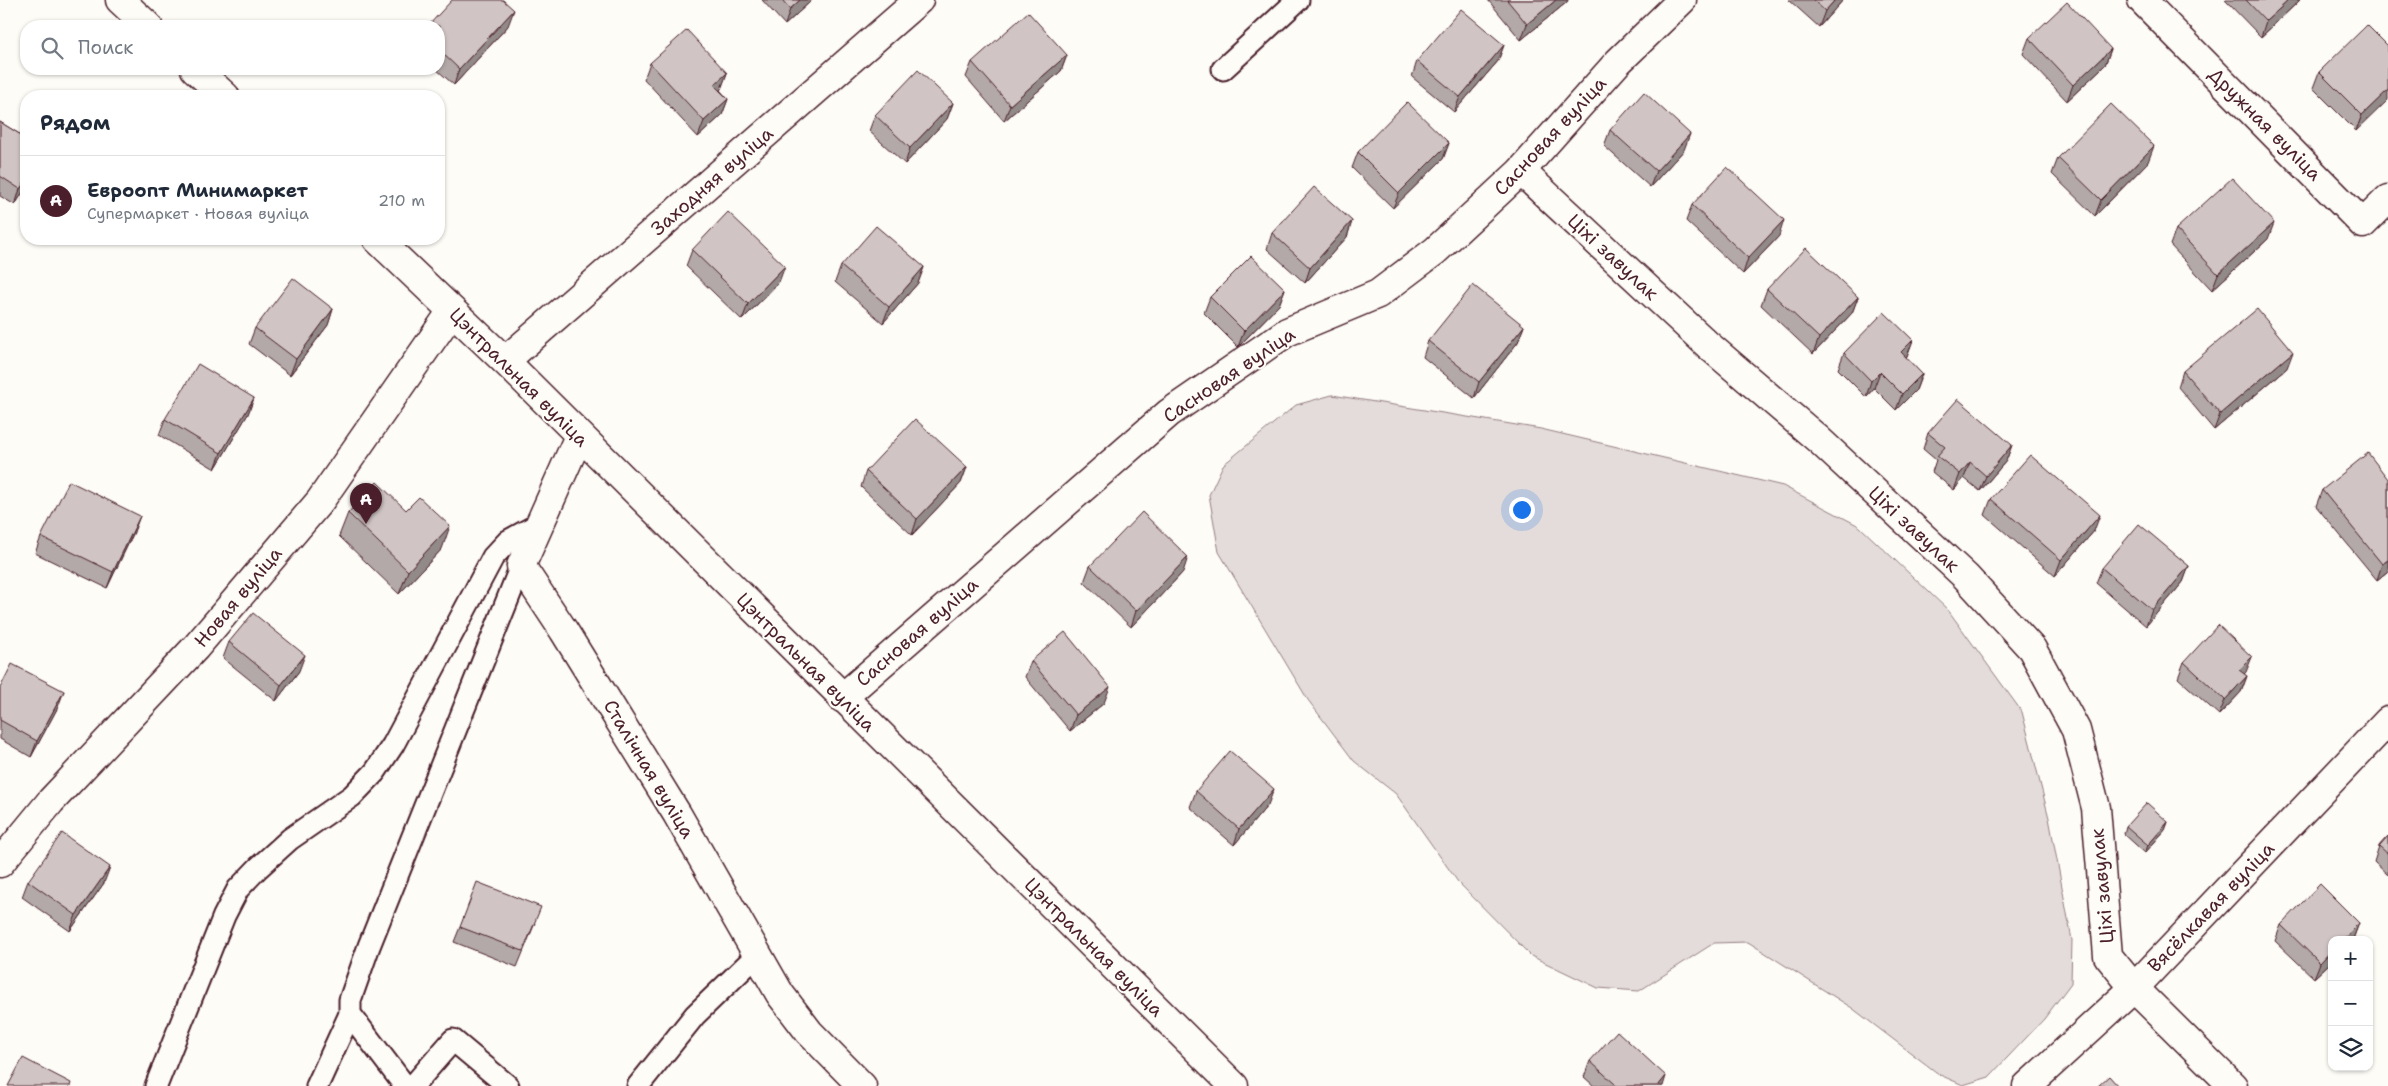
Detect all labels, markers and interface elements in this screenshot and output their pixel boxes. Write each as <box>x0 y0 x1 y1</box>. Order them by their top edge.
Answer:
search box <box>20 20 445 75</box>
icon: search <box>38 34 66 62</box>
text: Поиск <box>78 35 133 60</box>
street label: Дружная вуліца <box>2203 62 2327 186</box>
street label: Сасновая вуліца <box>1488 71 1612 201</box>
text: Рядом <box>40 109 110 137</box>
street label: Заходняя вуліца <box>646 121 779 241</box>
text: Евроопт Минимаркет <box>87 178 308 203</box>
text: A <box>50 190 62 211</box>
text: 210 m <box>378 190 425 211</box>
text: Супермаркет · Новая вуліца <box>87 203 309 224</box>
street label: Ціхі завулак <box>1562 208 1664 306</box>
street label: Цэнтральная вуліца <box>444 302 594 452</box>
street label: Сасновая вуліца <box>1158 321 1300 428</box>
street label: Ціхі завулак <box>1863 480 1965 578</box>
pin: A <box>350 483 382 524</box>
your location <box>1509 497 1535 523</box>
street label: Новая вуліца <box>188 541 288 653</box>
street label: Сасновая вуліца <box>851 572 983 692</box>
street label: Цэнтральная вуліца <box>731 587 881 737</box>
street label: Сталічная вуліца <box>598 695 700 843</box>
street label: Ціхі завулак <box>2085 827 2119 945</box>
street label: Вясёлкавая вуліца <box>2142 836 2280 978</box>
street label: Цэнтральная вуліца <box>1019 872 1169 1022</box>
map controls <box>2328 936 2373 1071</box>
button: + <box>2328 936 2373 981</box>
button: − <box>2328 981 2373 1026</box>
button: layers <box>2328 1026 2373 1071</box>

